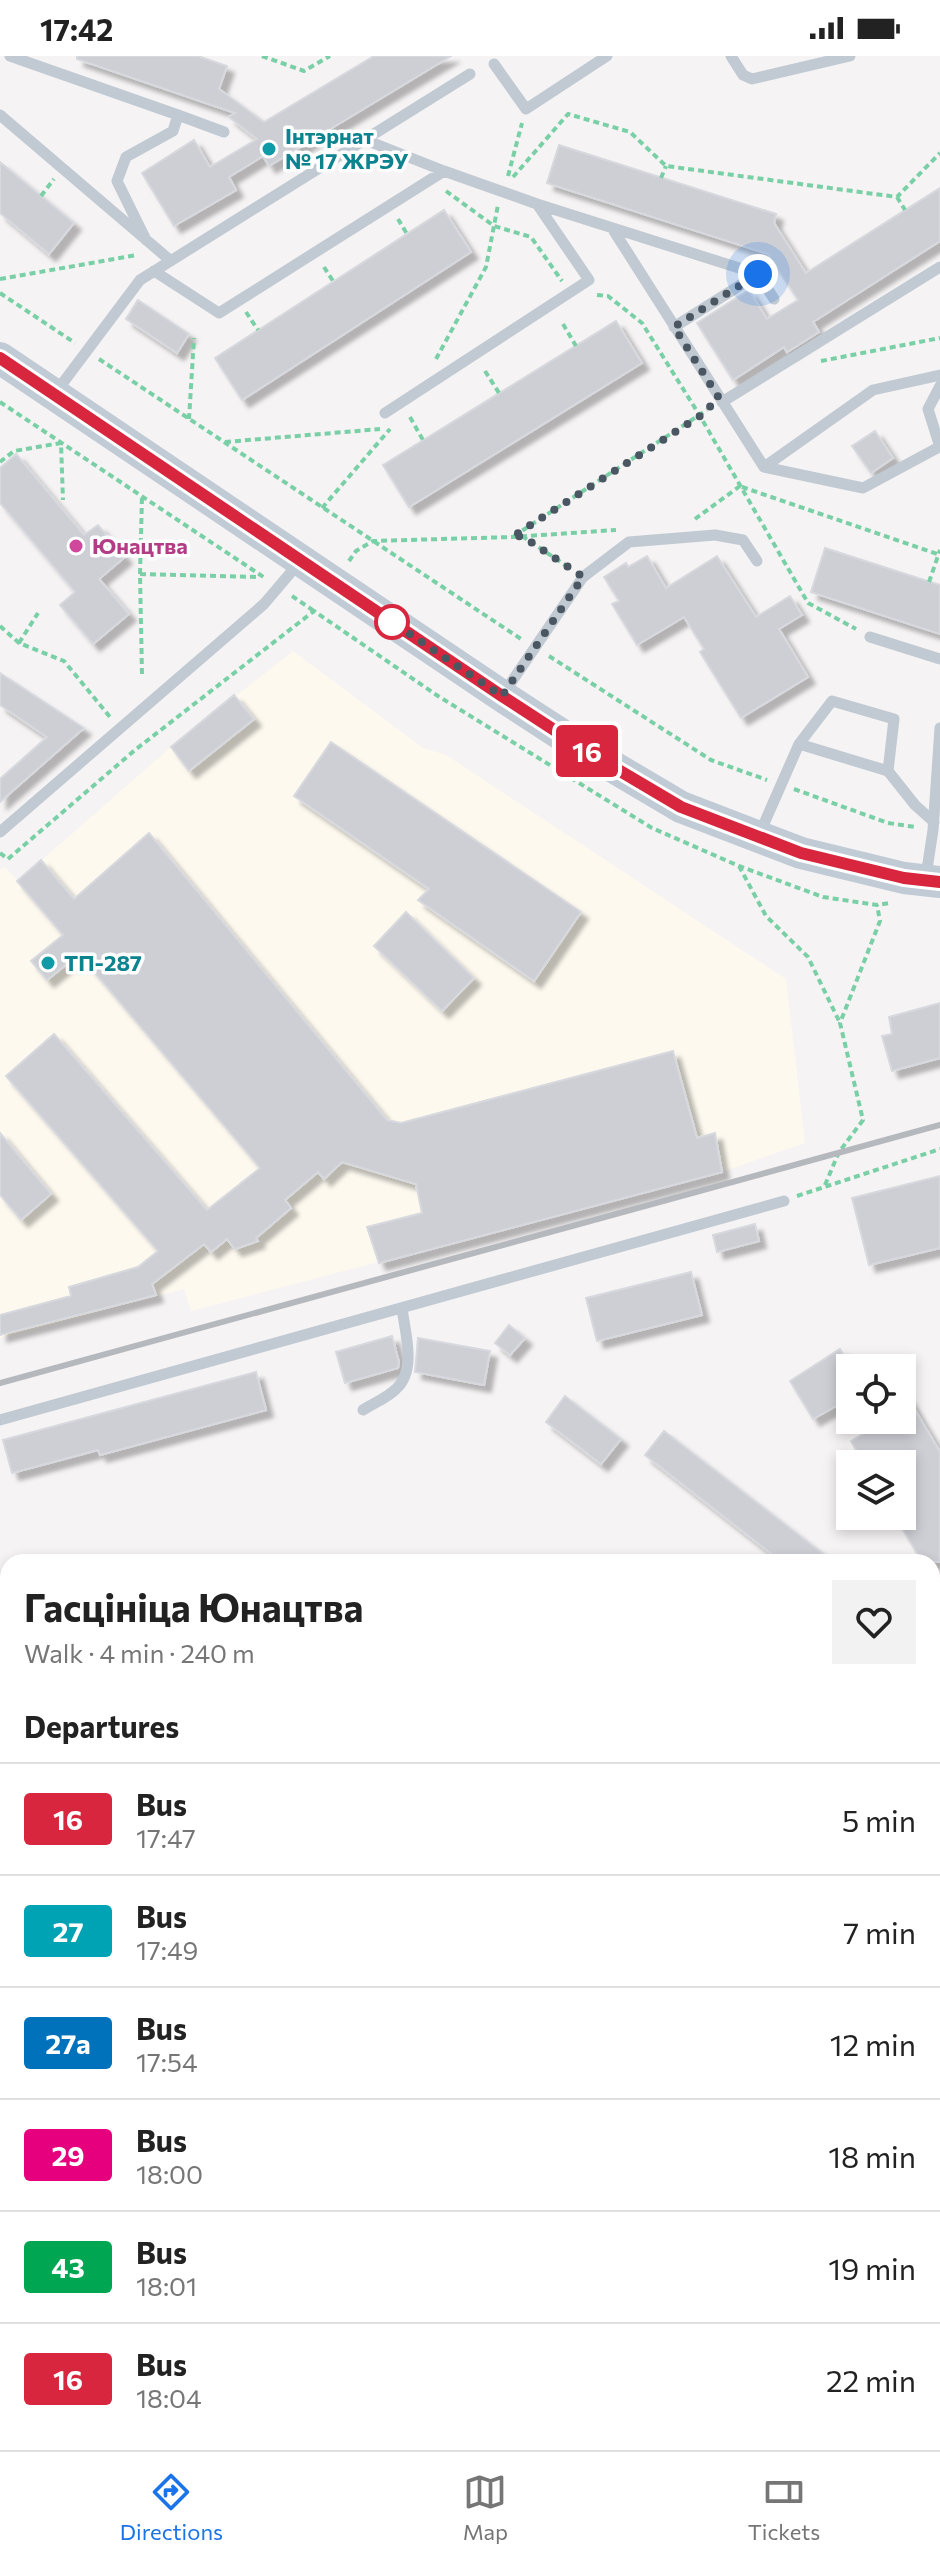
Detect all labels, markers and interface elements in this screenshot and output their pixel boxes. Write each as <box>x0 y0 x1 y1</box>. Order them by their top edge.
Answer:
text: 17:42 <box>40 10 113 47</box>
place label: Інтэрнат № 17 ЖРЭУ <box>285 122 409 174</box>
marker: Інтэрнат № 17 ЖРЭУ <box>260 140 278 158</box>
your location <box>738 254 778 294</box>
place label: Юнацтва <box>92 532 188 559</box>
marker: Юнацтва <box>67 537 85 555</box>
unlabelled marker <box>375 605 409 639</box>
line badge: 16 <box>551 725 623 777</box>
text: 16 <box>572 734 602 768</box>
place label: ТП-287 <box>64 949 142 976</box>
marker: ТП-287 <box>39 954 57 972</box>
map controls <box>836 1354 916 1530</box>
button: locate <box>836 1354 916 1434</box>
button: layers <box>836 1450 916 1530</box>
button: heart <box>832 1580 916 1664</box>
text: Гасцініца Юнацтва <box>24 1583 363 1630</box>
text: Walk · 4 min · 240 m <box>24 1637 255 1668</box>
text: Departures <box>24 1707 179 1744</box>
text: Bus <box>136 1785 187 1822</box>
text: 5 min <box>842 1801 916 1838</box>
text: 16 <box>53 1802 83 1836</box>
text: 17:47 <box>136 1822 196 1853</box>
text: Bus <box>136 1897 187 1934</box>
text: 7 min <box>843 1913 916 1950</box>
text: 27 <box>52 1914 84 1948</box>
text: 17:49 <box>136 1934 198 1965</box>
text: Bus <box>136 2009 187 2046</box>
text: 12 min <box>830 2025 916 2062</box>
text: 27а <box>45 2026 91 2060</box>
text: 17:54 <box>136 2046 198 2077</box>
text: Bus <box>136 2121 187 2158</box>
text: 18 min <box>828 2137 916 2174</box>
text: 29 <box>51 2138 85 2172</box>
text: 18:00 <box>136 2158 203 2189</box>
text: Bus <box>136 2233 187 2270</box>
text: 19 min <box>828 2249 916 2286</box>
text: 43 <box>51 2250 85 2284</box>
text: 18:01 <box>136 2270 197 2301</box>
text: Bus <box>136 2345 187 2382</box>
text: 22 min <box>826 2361 916 2398</box>
text: 16 <box>53 2362 83 2396</box>
text: 18:04 <box>136 2382 202 2413</box>
tab: Directions <box>120 2470 223 2545</box>
tab: Map <box>463 2470 508 2545</box>
tab: Tickets <box>748 2470 820 2545</box>

